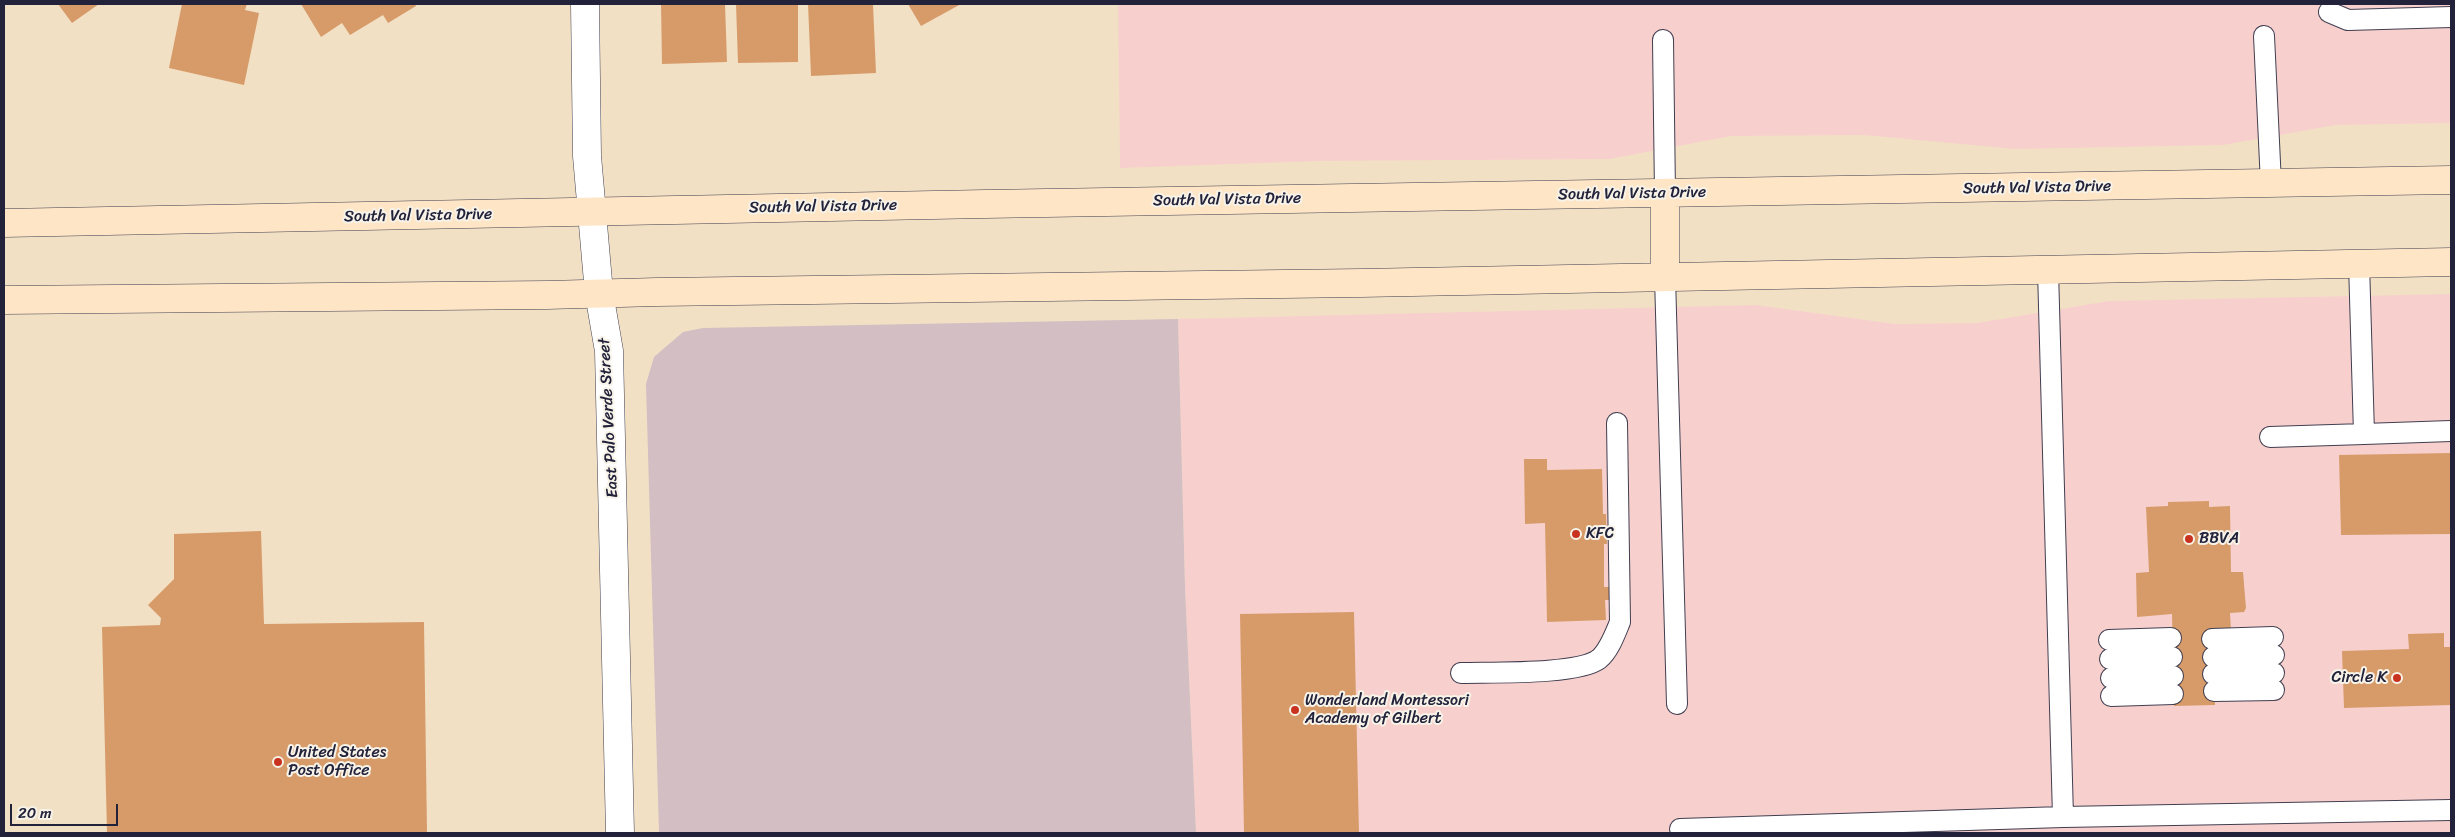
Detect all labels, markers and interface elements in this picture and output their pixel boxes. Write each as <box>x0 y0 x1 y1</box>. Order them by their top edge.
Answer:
street label: South Val Vista Drive <box>1963 177 2111 199</box>
street label: South Val Vista Drive <box>1558 183 1706 205</box>
street label: South Val Vista Drive <box>1153 189 1301 211</box>
street label: South Val Vista Drive <box>749 196 897 218</box>
street label: South Val Vista Drive <box>344 205 492 227</box>
street label: East Palo Verde Street <box>595 337 623 499</box>
place label: KFC <box>1586 524 1614 544</box>
marker: KFC <box>1570 528 1582 540</box>
place label: BBVA <box>2199 529 2239 549</box>
marker: BBVA <box>2183 533 2195 545</box>
place label: Circle K <box>2331 668 2387 688</box>
marker: Circle K <box>2391 672 2403 684</box>
place label: Wonderland Montessori Academy of Gilbert <box>1305 691 1469 729</box>
marker: Wonderland Montessori Academy of Gilbert <box>1289 704 1301 716</box>
place label: United States Post Office <box>288 743 386 781</box>
marker: United States Post Office <box>272 756 284 768</box>
scale bar <box>12 794 120 826</box>
text: 20 m <box>18 800 52 826</box>

